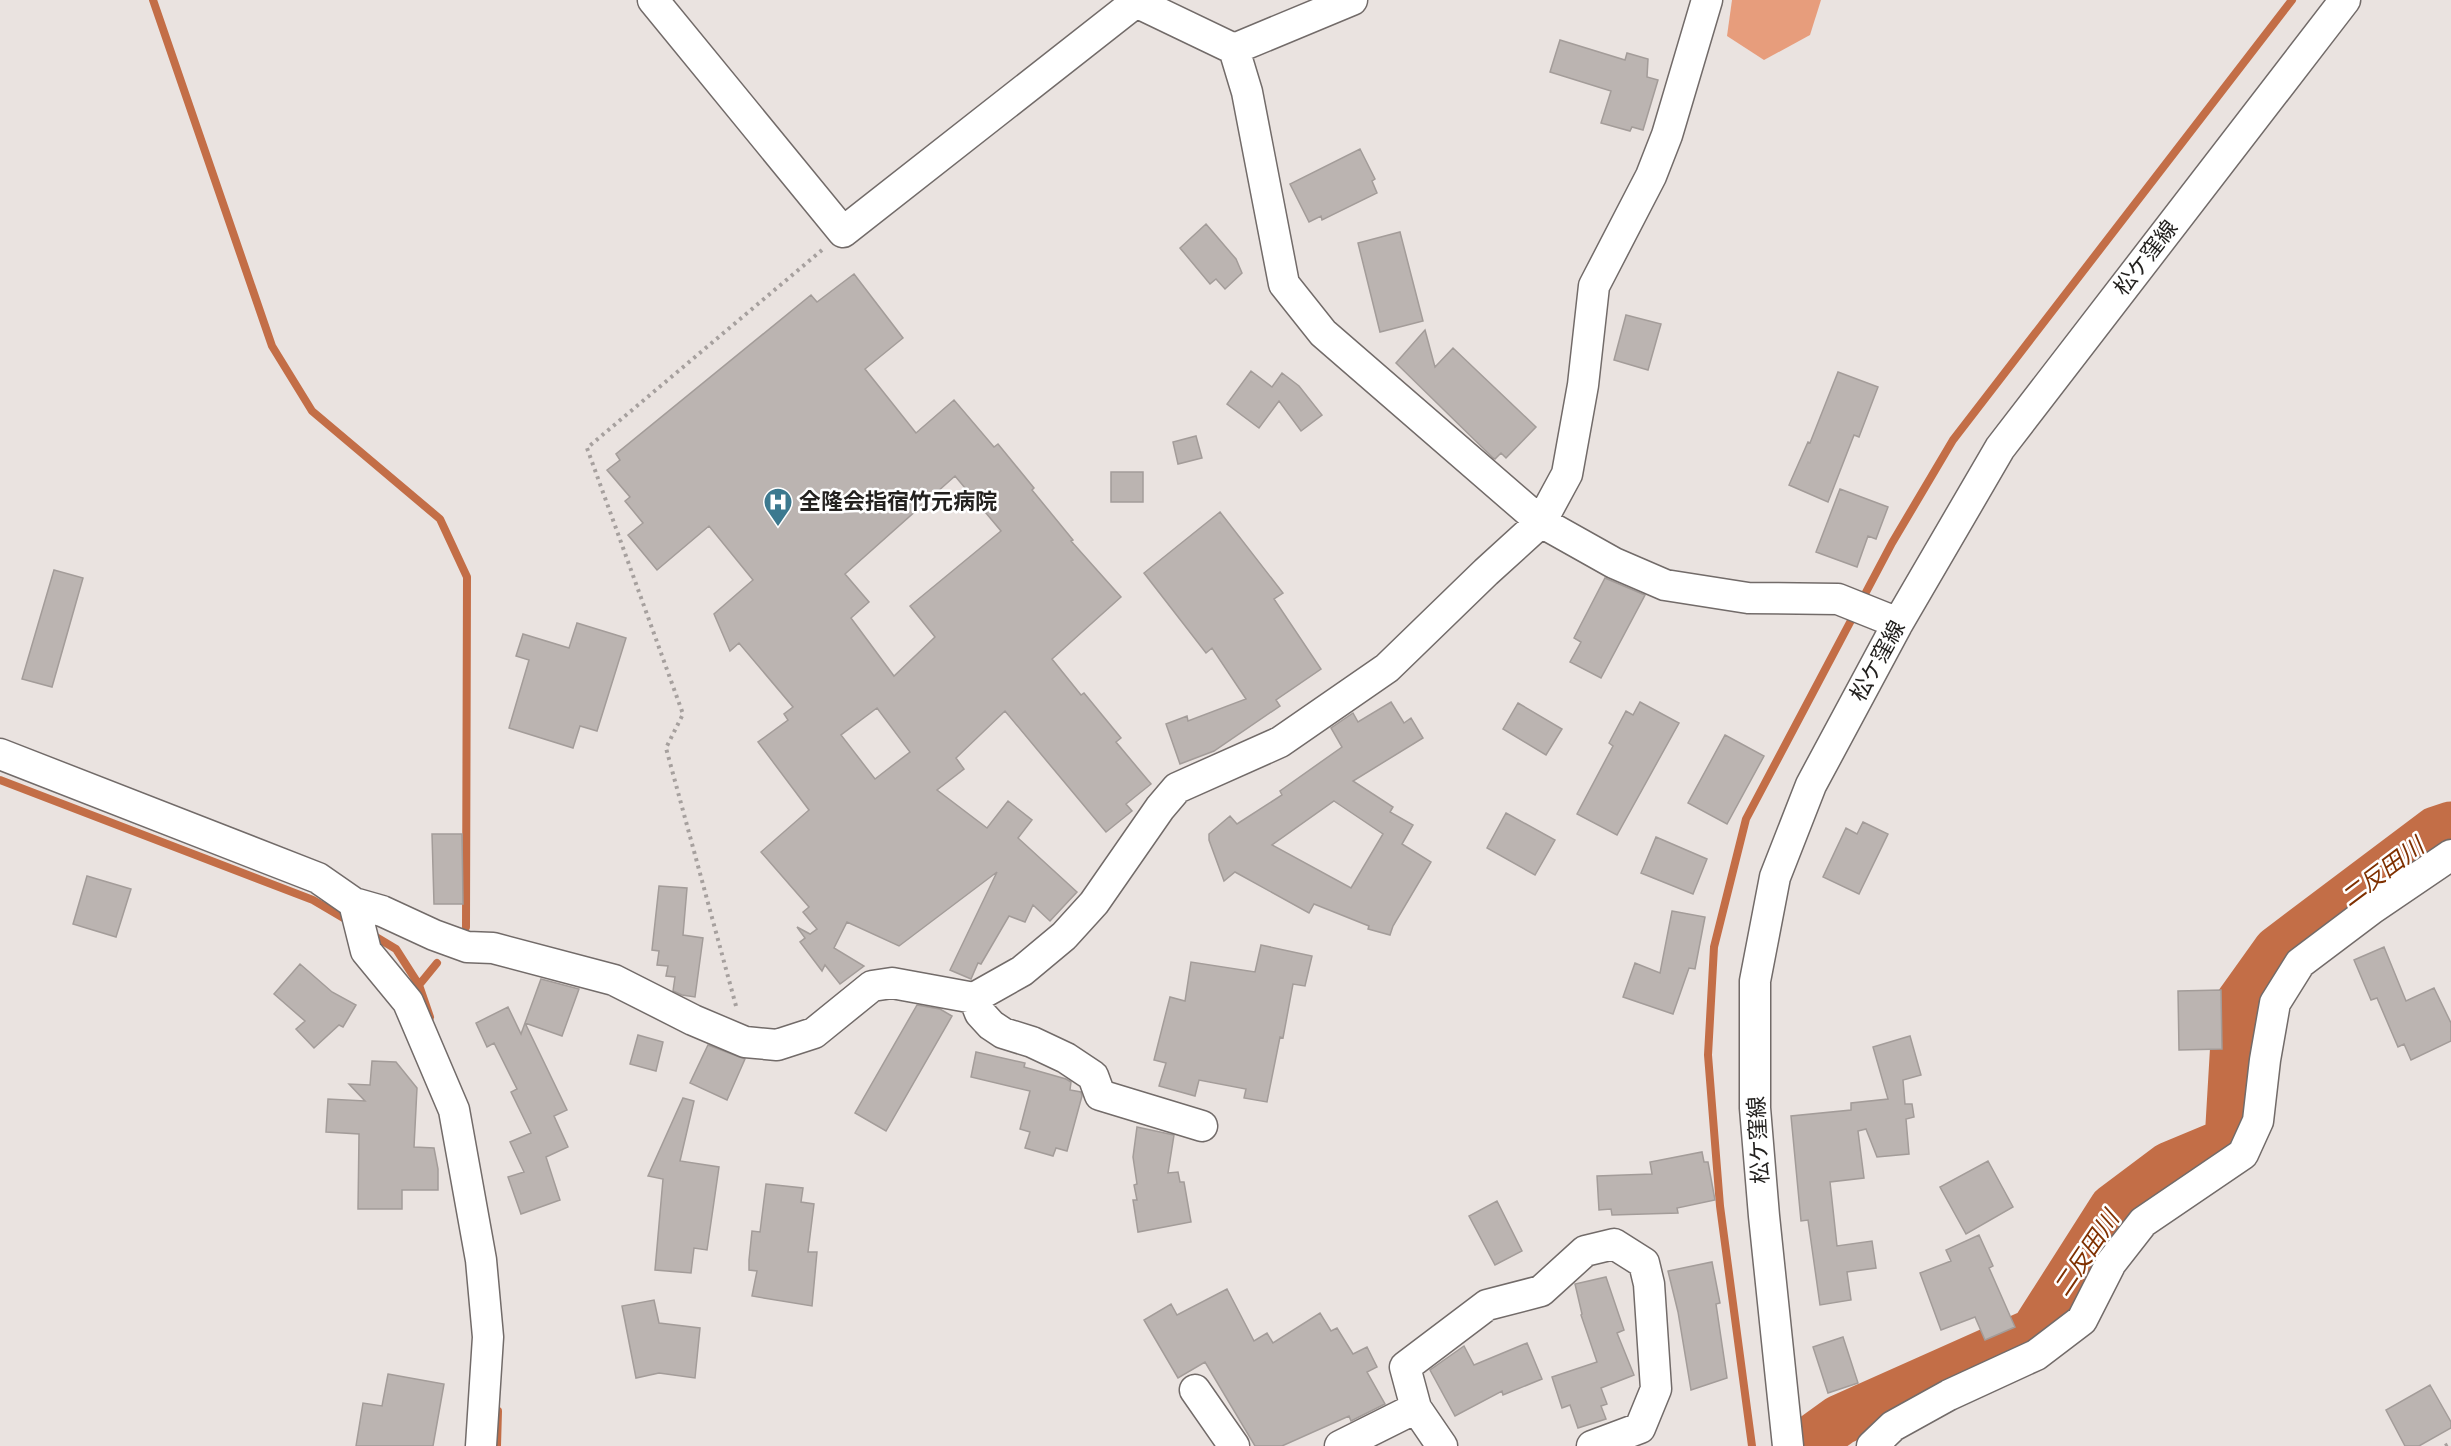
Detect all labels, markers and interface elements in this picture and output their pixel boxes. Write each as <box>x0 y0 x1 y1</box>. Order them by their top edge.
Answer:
street label: 松ケ窪線 <box>2109 216 2182 299</box>
hospital icon: 全隆会指宿竹元病院 <box>762 486 794 528</box>
place label: 全隆会指宿竹元病院 <box>799 490 997 513</box>
street label: 松ケ窪線 <box>1846 617 1909 705</box>
water label: 二反田川 <box>2337 833 2431 911</box>
street label: 松ケ窪線 <box>1745 1095 1772 1185</box>
water label: 二反田川 <box>2050 1205 2125 1301</box>

